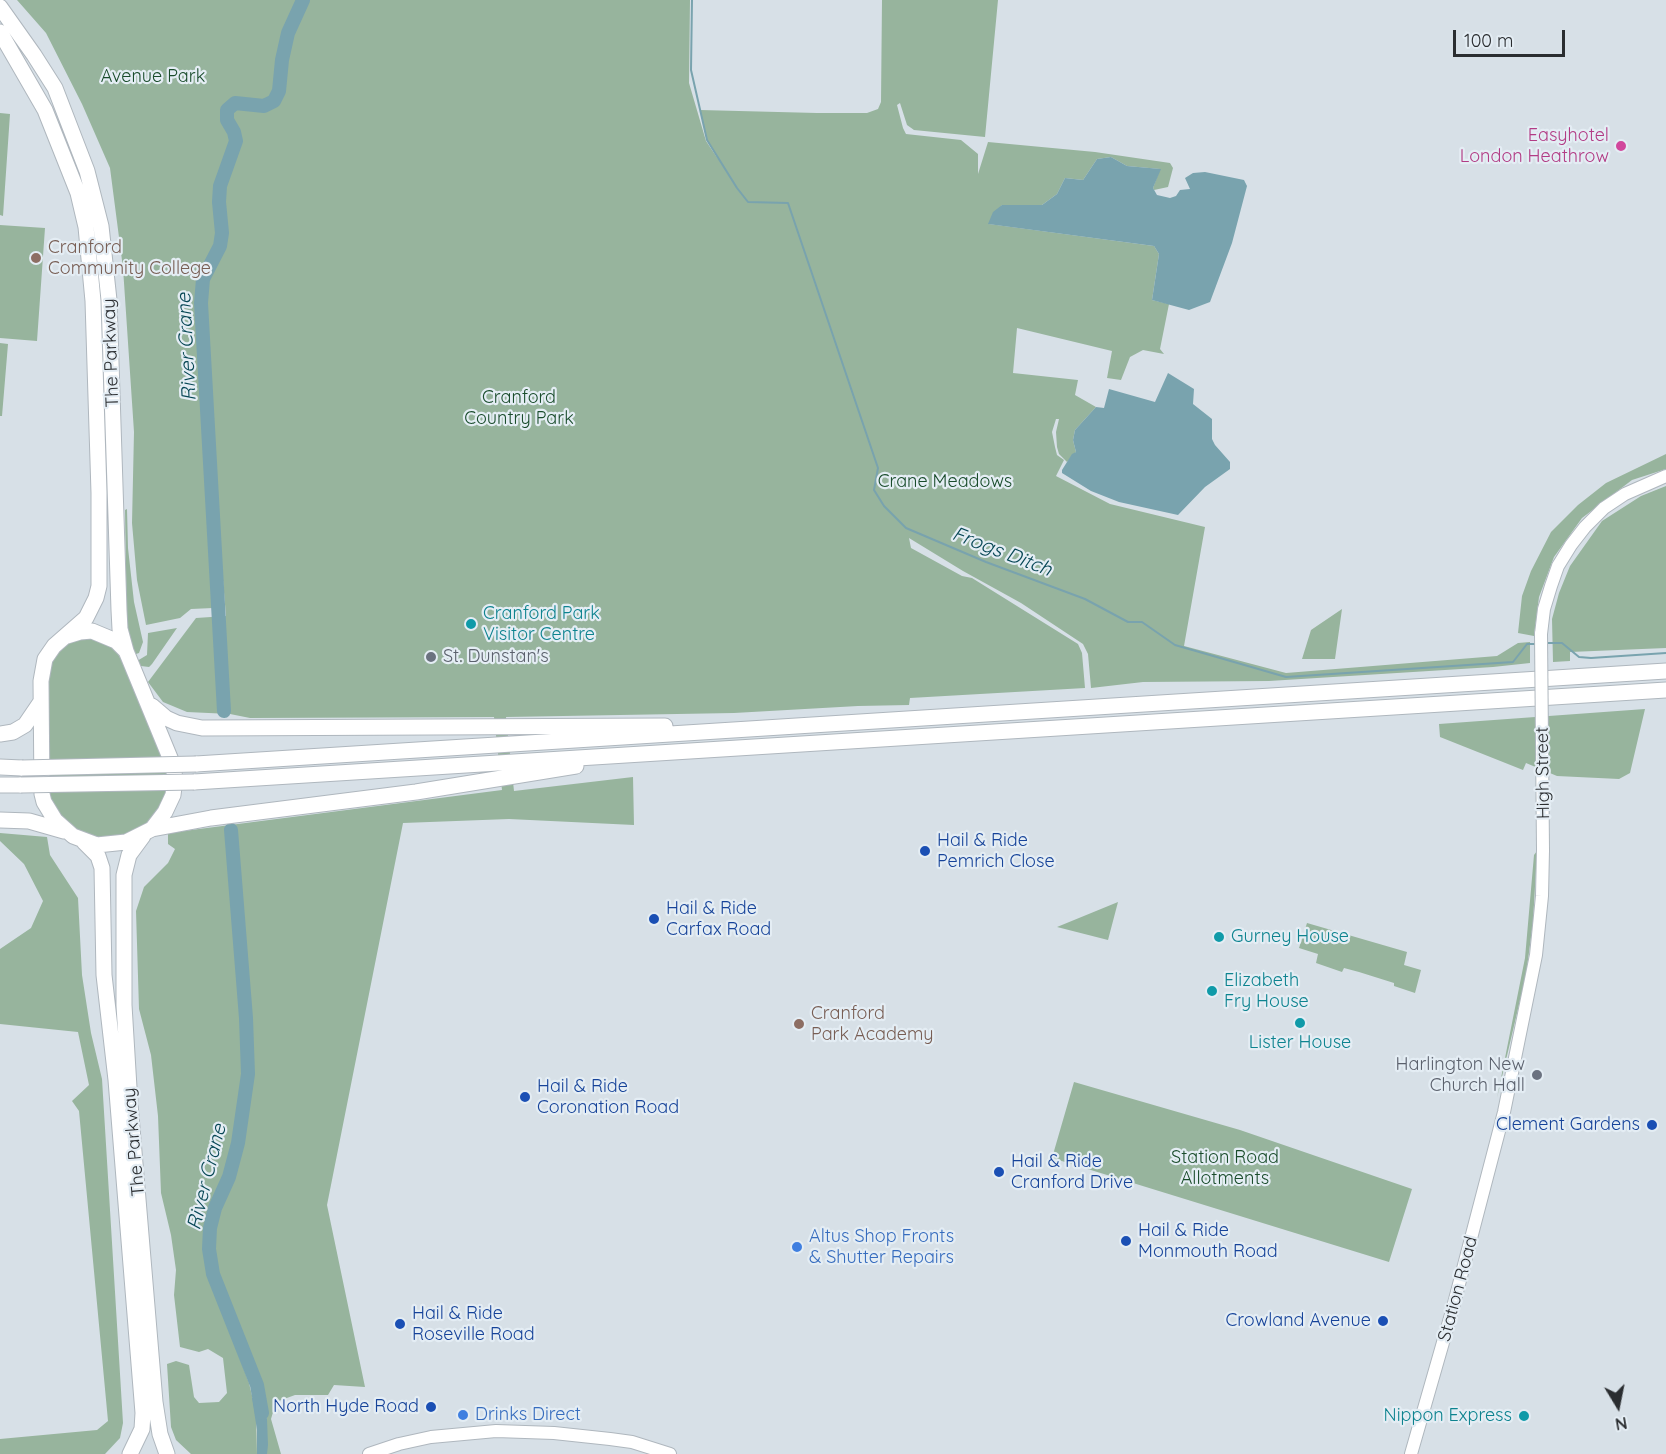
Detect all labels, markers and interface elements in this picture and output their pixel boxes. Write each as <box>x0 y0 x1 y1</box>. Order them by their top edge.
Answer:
scale bar <box>1456 18 1568 56</box>
text: 100 m <box>1464 29 1513 52</box>
park label: Avenue Park <box>101 66 205 88</box>
place label: Easyhotel London Heathrow <box>1460 125 1609 168</box>
marker: Easyhotel London Heathrow <box>1614 139 1628 153</box>
place label: Cranford Community College <box>48 237 211 280</box>
marker: Cranford Community College <box>29 251 43 265</box>
water label: River Crane <box>172 292 202 402</box>
street label: The Parkway <box>98 298 124 408</box>
park label: Cranford Country Park <box>464 387 574 430</box>
park label: Crane Meadows <box>878 471 1012 493</box>
water label: Frogs Ditch <box>949 522 1055 582</box>
place label: Cranford Park Visitor Centre <box>483 603 600 646</box>
marker: Cranford Park Visitor Centre <box>464 617 478 631</box>
place label: St. Dunstan's <box>443 646 549 668</box>
marker: St. Dunstan's <box>424 650 438 664</box>
street label: High Street <box>1531 727 1555 819</box>
place label: Hail & Ride Pemrich Close <box>937 830 1055 872</box>
marker: Hail & Ride Pemrich Close <box>918 844 932 858</box>
place label: Hail & Ride Carfax Road <box>666 898 771 940</box>
marker: Hail & Ride Carfax Road <box>647 912 661 926</box>
place label: Gurney House <box>1231 926 1349 948</box>
marker: Gurney House <box>1212 930 1226 944</box>
place label: Elizabeth Fry House <box>1224 970 1309 1012</box>
marker: Elizabeth Fry House <box>1205 984 1219 998</box>
place label: Cranford Park Academy <box>811 1003 934 1046</box>
marker: Lister House <box>1293 1016 1307 1030</box>
marker: Cranford Park Academy <box>792 1017 806 1031</box>
place label: Lister House <box>1249 1032 1351 1054</box>
place label: Harlington New Church Hall <box>1396 1054 1525 1096</box>
marker: Harlington New Church Hall <box>1530 1068 1544 1082</box>
place label: Hail & Ride Coronation Road <box>537 1076 679 1118</box>
street label: The Parkway <box>118 1087 150 1197</box>
marker: Hail & Ride Coronation Road <box>518 1090 532 1104</box>
place label: Clement Gardens <box>1496 1114 1640 1136</box>
marker: Clement Gardens <box>1645 1118 1659 1132</box>
water label: River Crane <box>182 1122 232 1232</box>
park label: Station Road Allotments <box>1171 1147 1279 1190</box>
place label: Hail & Ride Cranford Drive <box>1011 1151 1133 1194</box>
marker: Hail & Ride Cranford Drive <box>992 1165 1006 1179</box>
place label: Hail & Ride Monmouth Road <box>1138 1220 1278 1262</box>
place label: Altus Shop Fronts & Shutter Repairs <box>809 1226 954 1268</box>
marker: Hail & Ride Monmouth Road <box>1119 1234 1133 1248</box>
street label: Station Road <box>1434 1234 1482 1344</box>
marker: Altus Shop Fronts & Shutter Repairs <box>790 1240 804 1254</box>
place label: Hail & Ride Roseville Road <box>412 1303 535 1346</box>
place label: Crowland Avenue <box>1225 1310 1371 1332</box>
marker: Crowland Avenue <box>1376 1314 1390 1328</box>
marker: Hail & Ride Roseville Road <box>393 1317 407 1331</box>
north arrow <box>1588 1376 1648 1436</box>
place label: North Hyde Road <box>273 1396 419 1418</box>
marker: North Hyde Road <box>424 1400 438 1414</box>
place label: Drinks Direct <box>475 1404 581 1426</box>
place label: Nippon Express <box>1384 1405 1512 1427</box>
marker: Drinks Direct <box>456 1408 470 1422</box>
marker: Nippon Express <box>1517 1409 1531 1423</box>
text: N <box>1614 1413 1629 1435</box>

